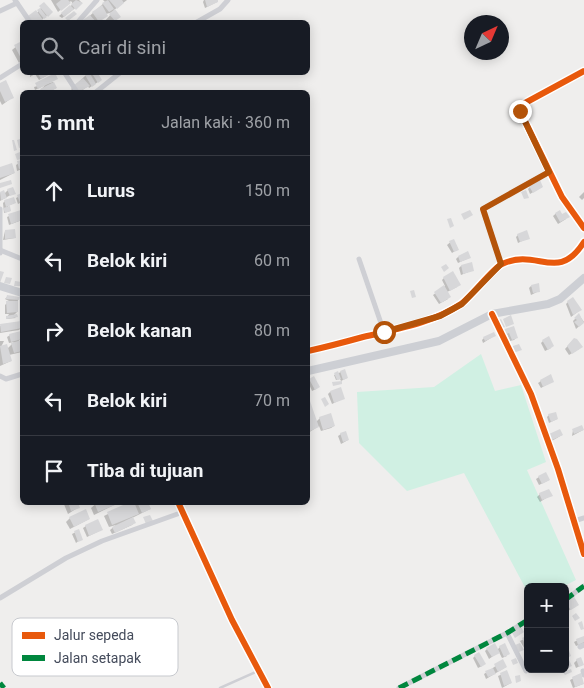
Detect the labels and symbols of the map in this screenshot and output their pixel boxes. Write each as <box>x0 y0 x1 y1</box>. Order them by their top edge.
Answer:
north arrow <box>464 15 509 60</box>
route end <box>509 100 532 123</box>
route start <box>373 321 396 344</box>
legend <box>12 618 178 676</box>
text: Jalur sepeda <box>54 627 134 643</box>
text: Jalan setapak <box>54 650 142 666</box>

